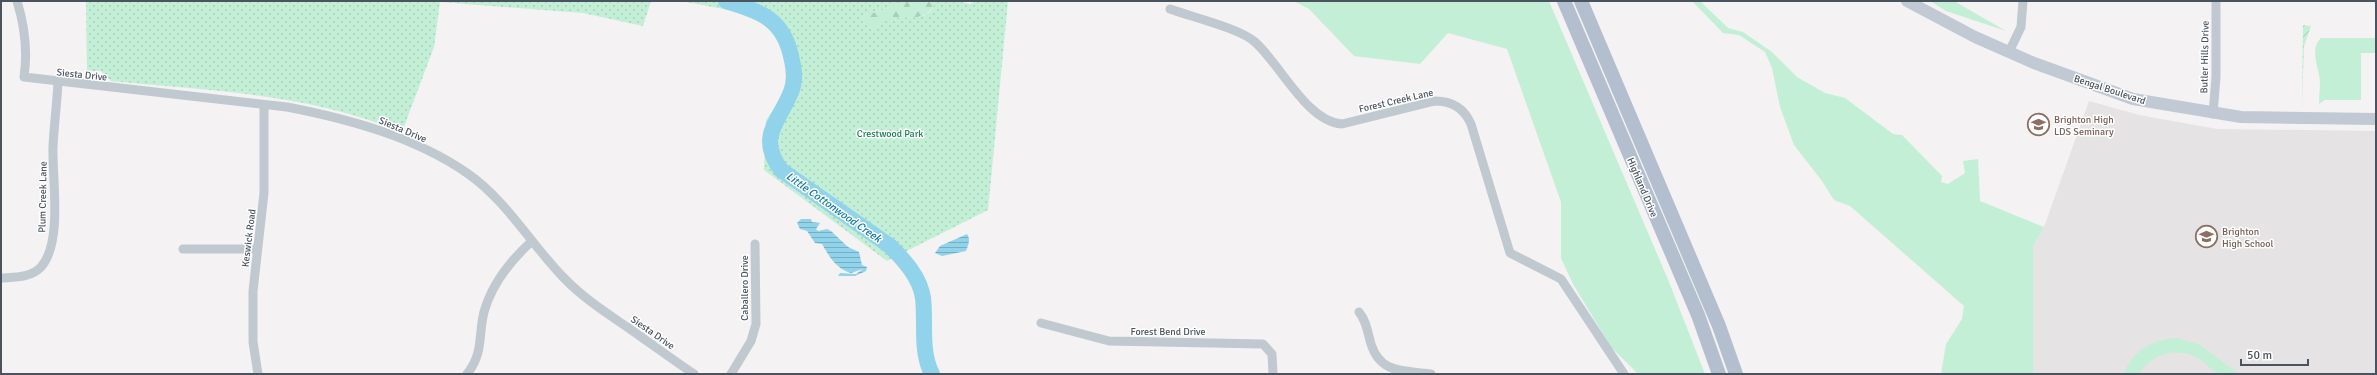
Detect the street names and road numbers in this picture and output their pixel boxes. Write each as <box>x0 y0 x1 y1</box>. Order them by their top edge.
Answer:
street label: Butler Hills Drive <box>2198 20 2212 94</box>
street label: Siesta Drive <box>56 66 108 84</box>
street label: Bengal Boulevard <box>2072 73 2147 107</box>
street label: Forest Creek Lane <box>1358 87 1435 115</box>
street label: Siesta Drive <box>377 114 428 145</box>
street label: Highland Drive <box>1624 156 1660 219</box>
street label: Plum Creek Lane <box>36 161 50 233</box>
street label: Keswick Road <box>239 208 259 268</box>
street label: Caballero Drive <box>739 255 751 321</box>
street label: Siesta Drive <box>628 313 677 352</box>
street label: Forest Bend Drive <box>1130 326 1206 338</box>

